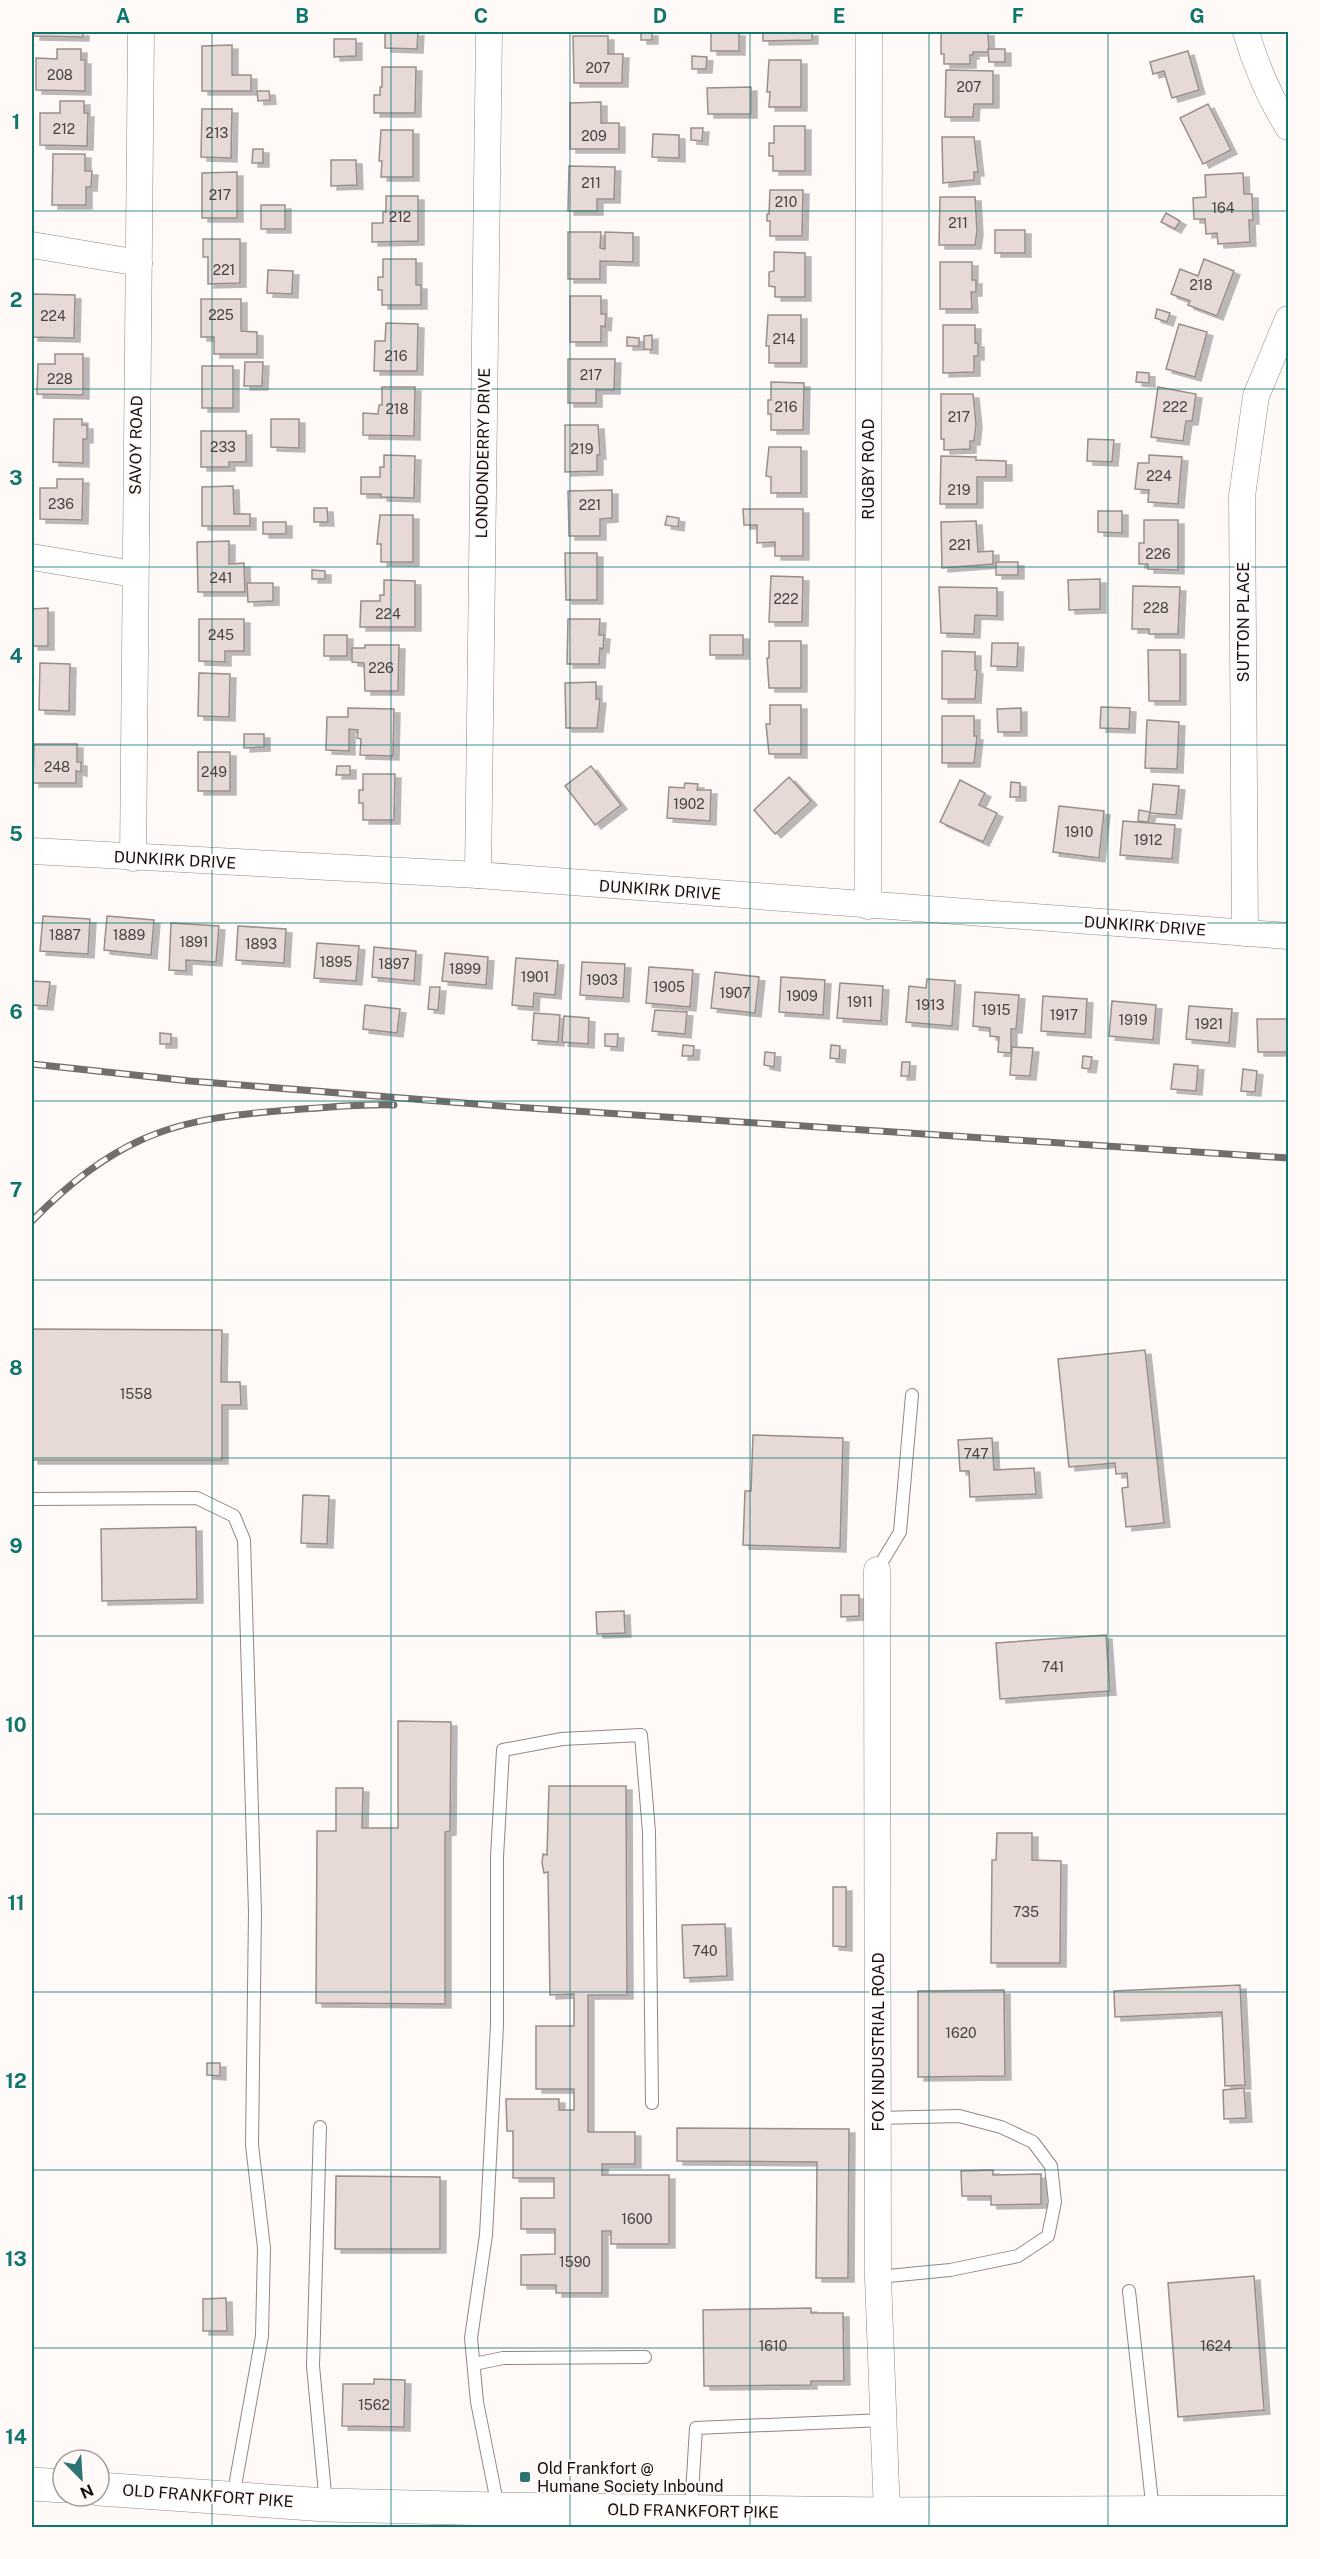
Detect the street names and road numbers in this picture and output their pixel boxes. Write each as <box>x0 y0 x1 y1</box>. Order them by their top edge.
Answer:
street label: LONDONDERRY DRIVE <box>472 367 494 539</box>
street label: SAVOY ROAD <box>126 395 146 495</box>
street label: RUGBY ROAD <box>859 418 878 520</box>
street label: SUTTON PLACE <box>1234 562 1253 682</box>
street label: DUNKIRK DRIVE <box>113 847 237 873</box>
street label: DUNKIRK DRIVE <box>598 876 722 904</box>
street label: DUNKIRK DRIVE <box>1083 912 1207 940</box>
street label: FOX INDUSTRIAL ROAD <box>869 1953 888 2131</box>
street label: OLD FRANKFORT PIKE <box>122 2481 294 2511</box>
street label: OLD FRANKFORT PIKE <box>607 2500 779 2522</box>

